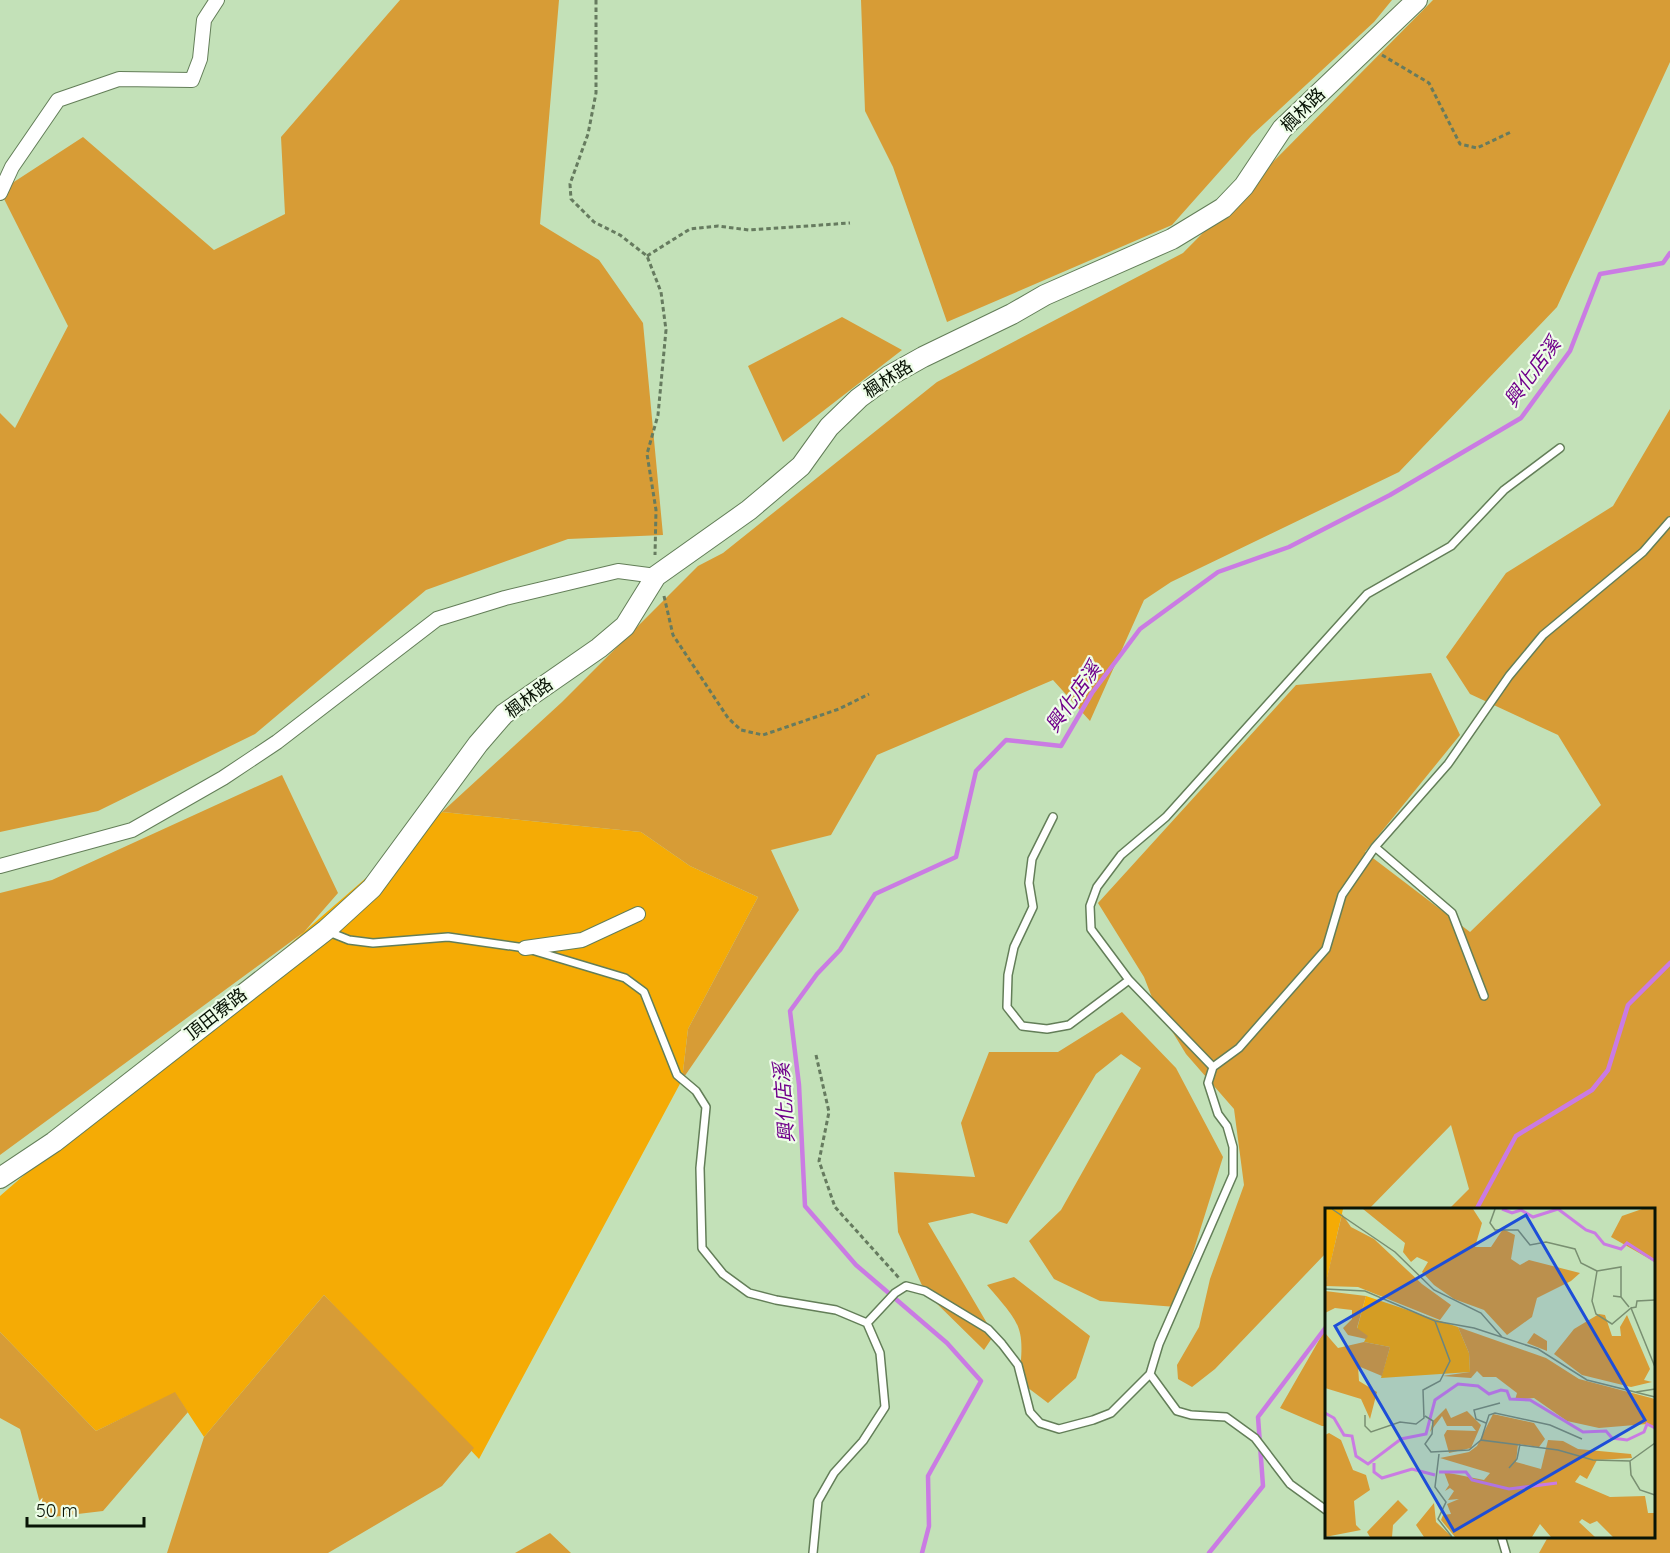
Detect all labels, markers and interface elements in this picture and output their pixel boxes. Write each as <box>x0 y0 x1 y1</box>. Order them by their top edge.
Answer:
street label: 楓林路 <box>1275 82 1330 137</box>
water label: 興化店溪 <box>1498 330 1567 411</box>
street label: 楓林路 <box>859 354 917 403</box>
water label: 興化店溪 <box>1039 654 1107 737</box>
street label: 楓林路 <box>500 672 557 723</box>
street label: 頂田寮路 <box>180 982 251 1045</box>
water label: 興化店溪 <box>768 1059 799 1144</box>
inset map <box>1325 1208 1655 1538</box>
scale bar <box>27 1490 144 1528</box>
text: 50 m <box>36 1499 78 1522</box>

